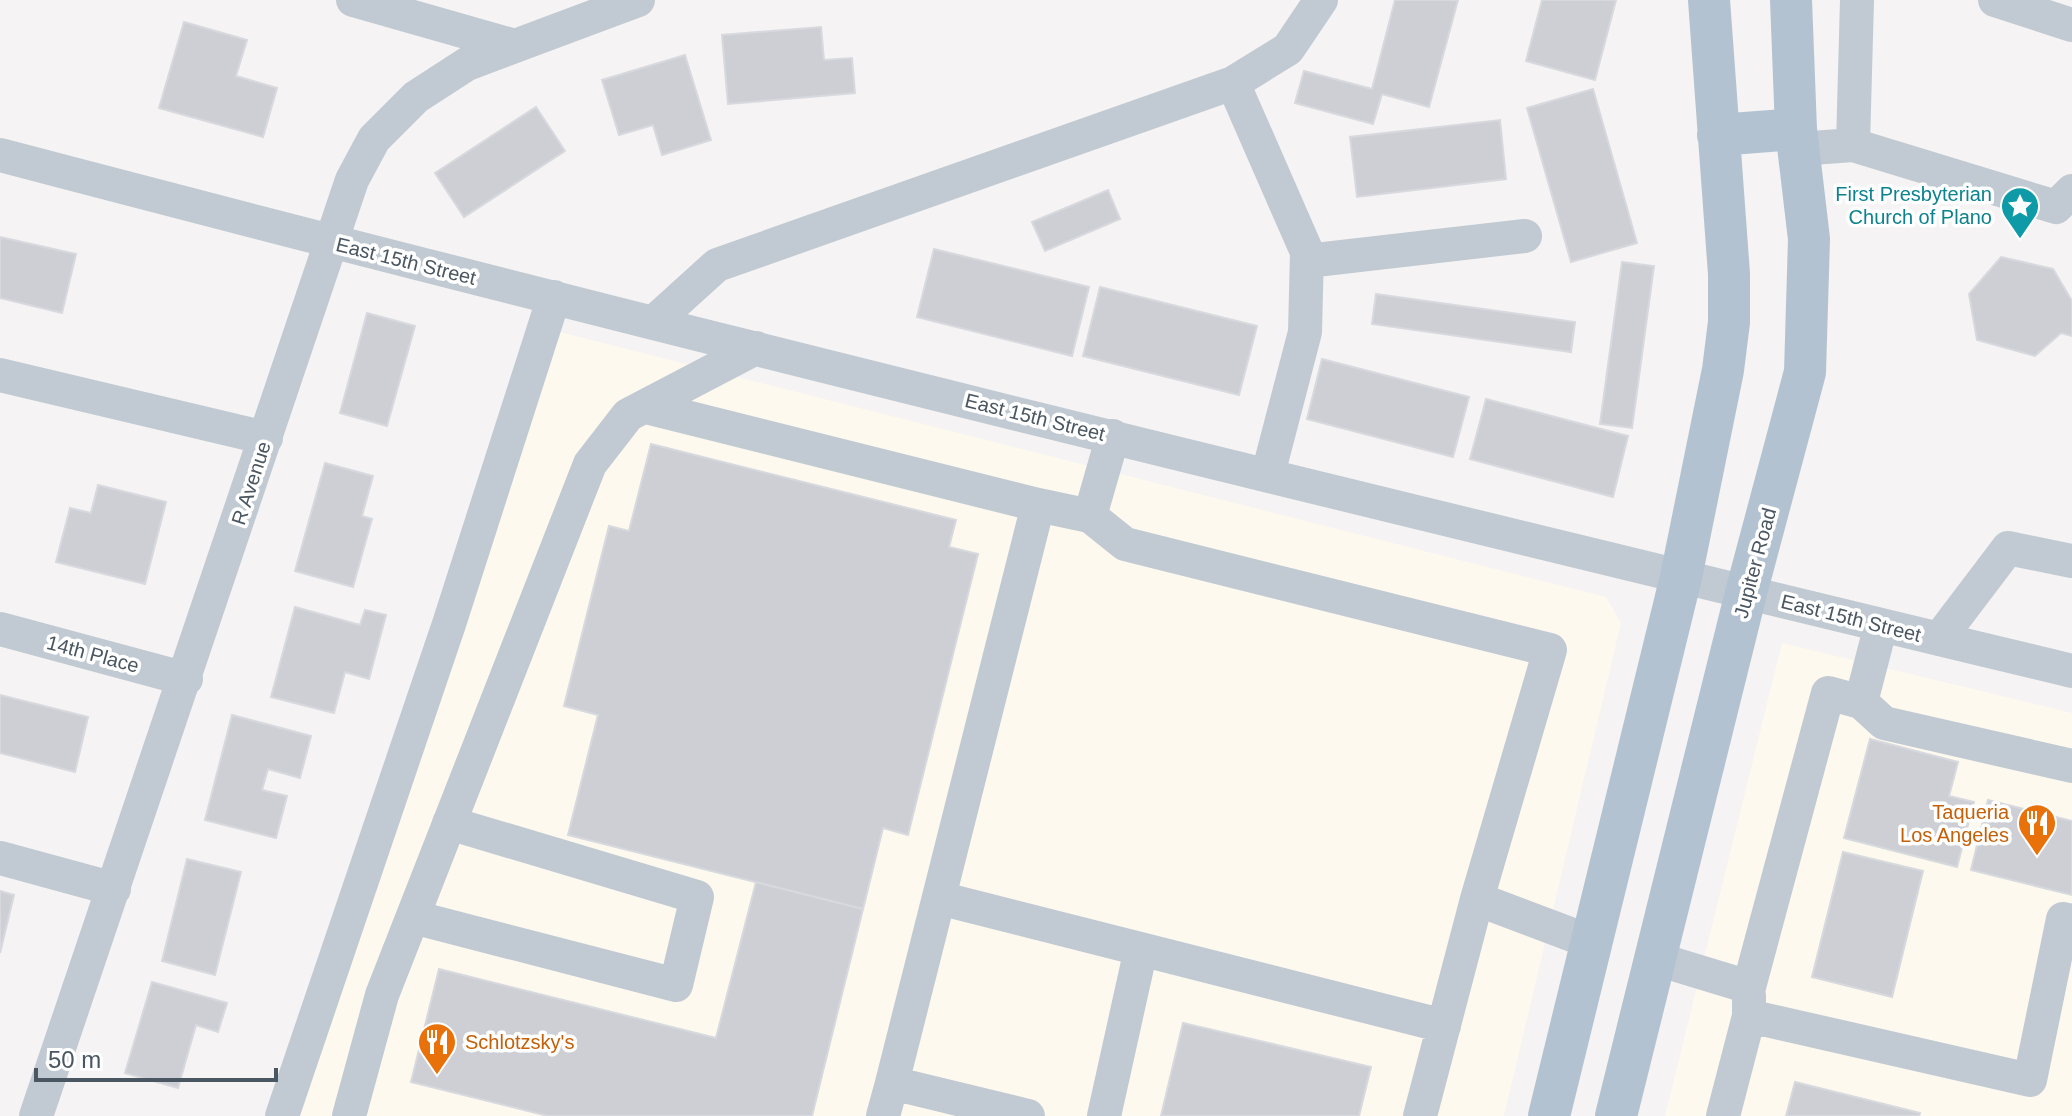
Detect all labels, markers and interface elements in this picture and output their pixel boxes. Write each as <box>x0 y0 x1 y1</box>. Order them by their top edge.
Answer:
place label: First Presbyterian Church of Plano <box>1835 183 1992 228</box>
place icon: First Presbyterian Church of Plano <box>1999 185 2041 240</box>
street label: East 15th Street <box>334 233 479 289</box>
street label: East 15th Street <box>963 389 1108 445</box>
street label: R Avenue <box>227 439 275 527</box>
street label: Jupiter Road <box>1730 505 1780 621</box>
street label: East 15th Street <box>1779 590 1924 646</box>
street label: 14th Place <box>45 631 141 677</box>
place label: Taqueria Los Angeles <box>1900 801 2010 846</box>
restaurant icon: Taqueria Los Angeles <box>2016 802 2058 857</box>
restaurant icon: Schlotzsky's <box>416 1021 458 1076</box>
place label: Schlotzsky's <box>465 1031 574 1053</box>
scale bar <box>36 1032 276 1082</box>
text: 50 m <box>48 1046 101 1073</box>

